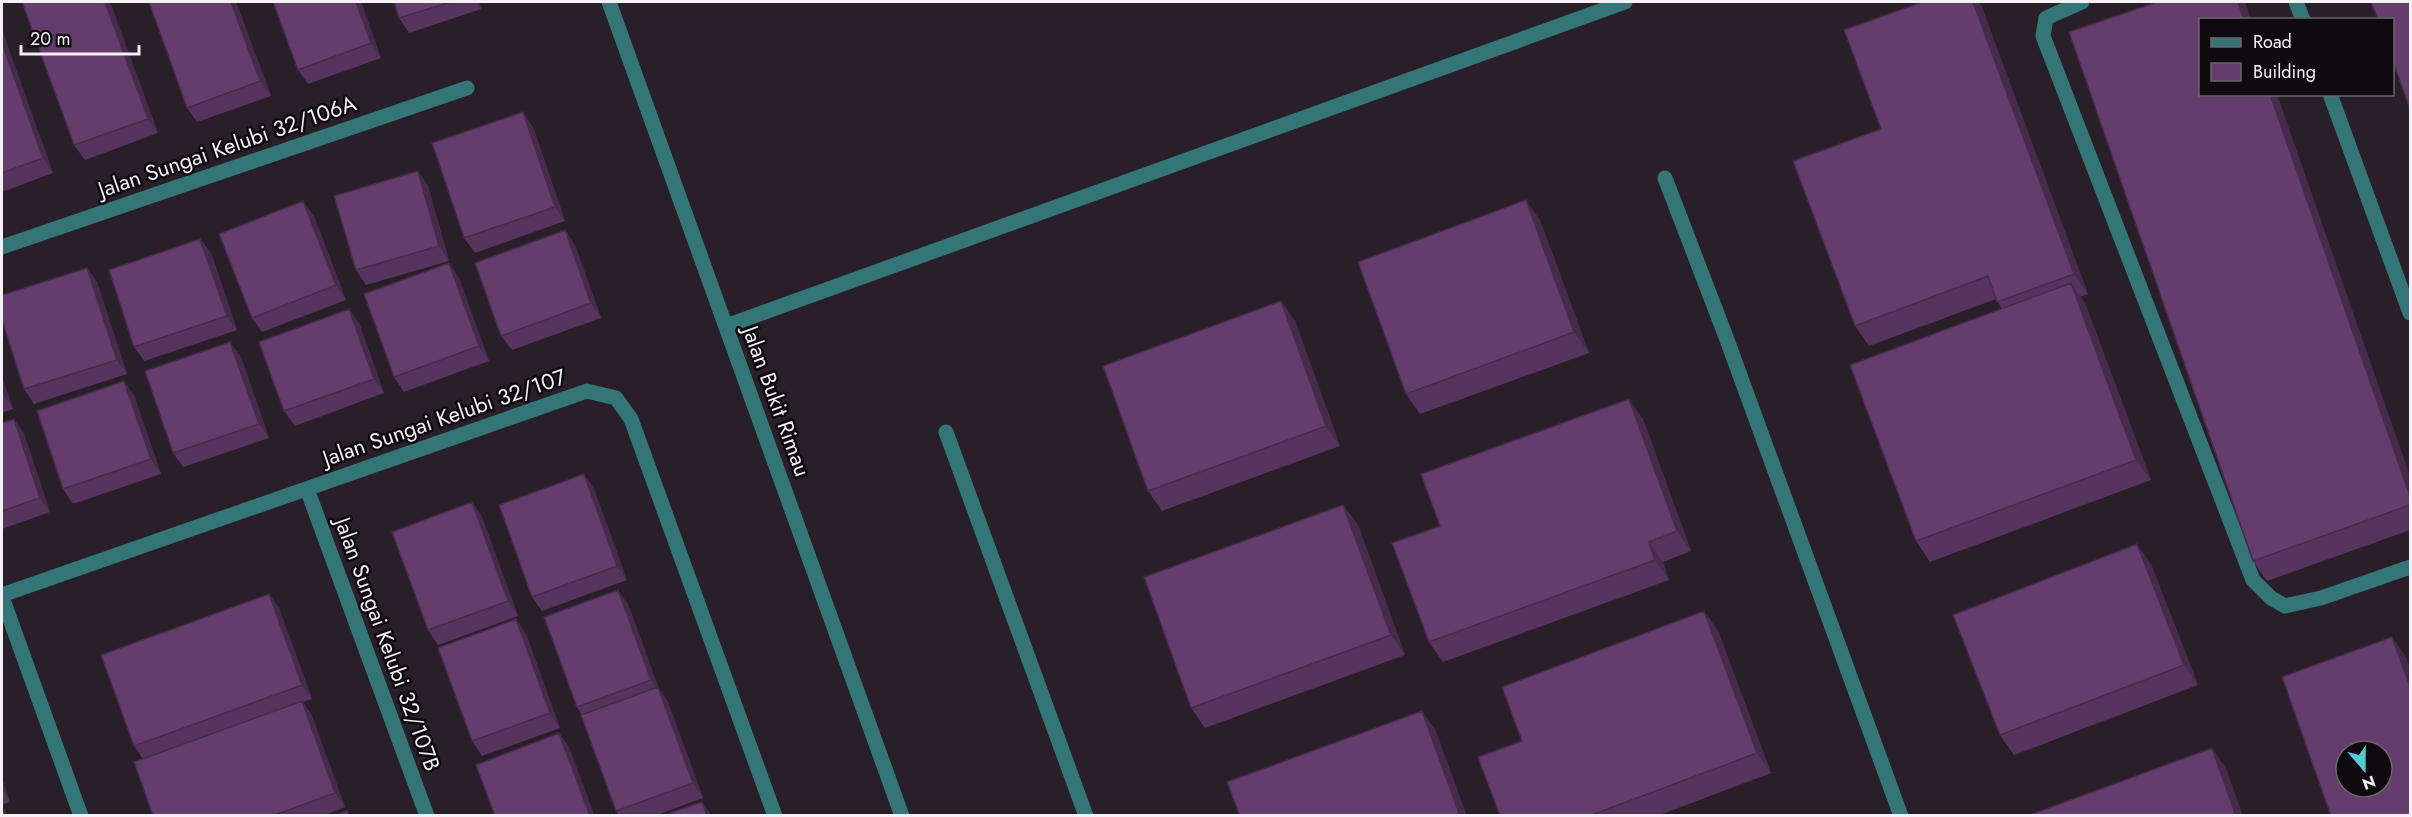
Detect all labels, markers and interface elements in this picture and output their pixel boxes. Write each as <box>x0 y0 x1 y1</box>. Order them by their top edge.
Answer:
scale bar <box>21 18 140 56</box>
legend <box>2199 18 2394 96</box>
text: 20 m <box>30 26 70 52</box>
text: Road <box>2253 29 2292 55</box>
text: Building <box>2253 59 2316 85</box>
street label: Jalan Sungai Kelubi 32/106A <box>91 87 361 206</box>
street label: Jalan Bukit Rimau <box>734 318 819 481</box>
street label: Jalan Sungai Kelubi 32/107 <box>315 360 570 475</box>
street label: Jalan Sungai Kelubi 32/107B <box>326 510 449 775</box>
north arrow <box>2334 739 2394 799</box>
text: N <box>2359 770 2379 796</box>

